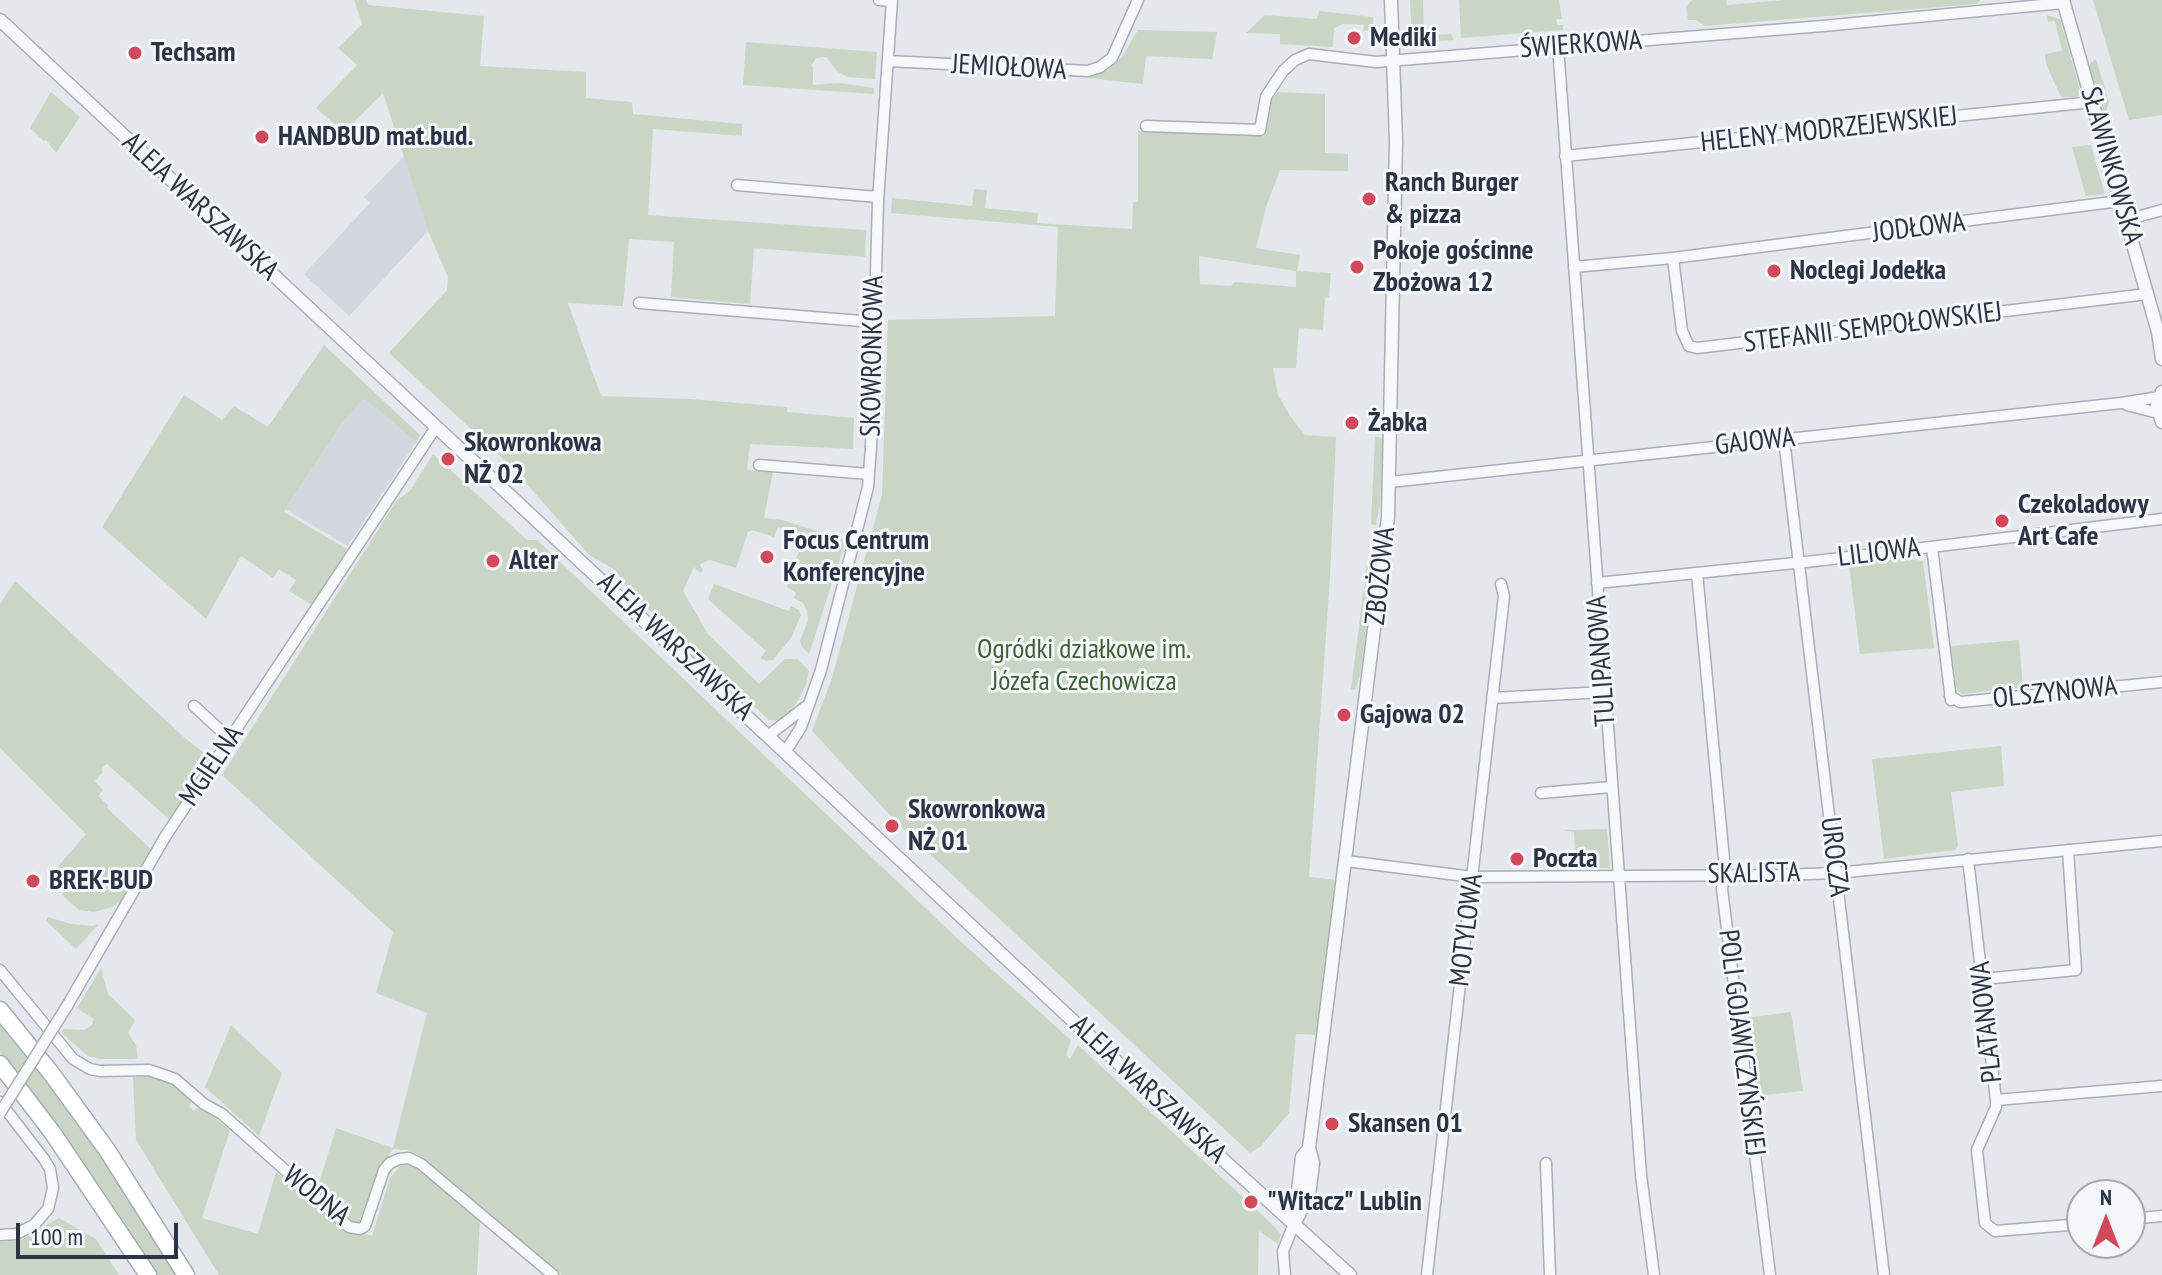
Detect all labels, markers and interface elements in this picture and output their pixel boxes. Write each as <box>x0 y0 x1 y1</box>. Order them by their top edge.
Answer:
place label: Mediki <box>1370 21 1437 55</box>
street label: ŚWIERKOWA <box>1519 24 1643 66</box>
marker: Mediki <box>1345 29 1363 47</box>
place label: Techsam <box>151 36 236 70</box>
marker: Techsam <box>126 44 144 62</box>
street label: JEMIOŁOWA <box>951 48 1067 88</box>
street label: SŁAWINKOWSKA <box>2073 83 2149 249</box>
street label: HELENY MODRZEJEWSKIEJ <box>1699 100 1959 160</box>
place label: HANDBUD mat.bud. <box>278 120 473 154</box>
street label: ALEJA WARSZAWSKA <box>115 126 285 288</box>
marker: HANDBUD mat.bud. <box>253 128 271 146</box>
place label: Ranch Burger & pizza <box>1385 166 1518 232</box>
marker: Ranch Burger & pizza <box>1360 190 1378 208</box>
street label: JODŁOWA <box>1871 206 1967 250</box>
place label: Pokoje gościnne Zbożowa 12 <box>1373 234 1534 300</box>
place label: Noclegi Jodełka <box>1790 254 1946 288</box>
marker: Pokoje gościnne Zbożowa 12 <box>1348 258 1366 276</box>
marker: Noclegi Jodełka <box>1765 262 1783 280</box>
street label: SKOWRONKOWA <box>855 275 891 437</box>
street label: STEFANII SEMPOŁOWSKIEJ <box>1742 295 2004 361</box>
place label: Żabka <box>1368 406 1427 440</box>
marker: Żabka <box>1343 414 1361 432</box>
street label: GAJOWA <box>1713 421 1797 463</box>
place label: Skowronkowa NŻ 02 <box>464 426 602 492</box>
marker: Skowronkowa NŻ 02 <box>439 450 457 468</box>
place label: Czekoladowy Art Cafe <box>2018 488 2149 554</box>
marker: Czekoladowy Art Cafe <box>1993 512 2011 530</box>
place label: Focus Centrum Konferencyjne <box>783 524 929 590</box>
street label: ZBOŻOWA <box>1359 525 1403 627</box>
street label: LILIOWA <box>1836 531 1922 575</box>
place label: Alter <box>509 544 558 578</box>
marker: Focus Centrum Konferencyjne <box>758 548 776 566</box>
marker: Alter <box>484 552 502 570</box>
street label: ALEJA WARSZAWSKA <box>590 566 760 728</box>
street label: TULIPANOWA <box>1581 595 1623 727</box>
park label: Ogródki działkowe im. Józefa Czechowicza <box>977 633 1191 699</box>
street label: OLSZYNOWA <box>1991 670 2119 716</box>
place label: Gajowa 02 <box>1360 698 1465 732</box>
marker: Gajowa 02 <box>1335 706 1353 724</box>
street label: MGIELNA <box>173 719 251 813</box>
place label: Skowronkowa NŻ 01 <box>908 793 1046 859</box>
street label: UROCZA <box>1812 815 1856 899</box>
marker: Skowronkowa NŻ 01 <box>883 817 901 835</box>
place label: Poczta <box>1533 842 1598 876</box>
marker: Poczta <box>1508 850 1526 868</box>
street label: SKALISTA <box>1707 856 1801 892</box>
place label: BREK-BUD <box>49 864 153 898</box>
marker: BREK-BUD <box>24 872 42 890</box>
street label: MOTYLOWA <box>1443 872 1491 988</box>
street label: POLI GOJAWICZYŃSKIEJ <box>1710 928 1772 1158</box>
street label: PLATANOWA <box>1964 960 2010 1084</box>
street label: ALEJA WARSZAWSKA <box>1063 1009 1233 1171</box>
place label: Skansen 01 <box>1348 1107 1463 1141</box>
marker: Skansen 01 <box>1323 1115 1341 1133</box>
street label: WODNA <box>276 1159 356 1233</box>
north arrow <box>2066 1179 2146 1259</box>
text: N <box>2100 1183 2112 1211</box>
place label: "Witacz" Lublin <box>1267 1185 1422 1219</box>
marker: "Witacz" Lublin <box>1242 1193 1260 1211</box>
scale bar <box>20 1207 182 1257</box>
text: 100 m <box>30 1221 83 1252</box>

